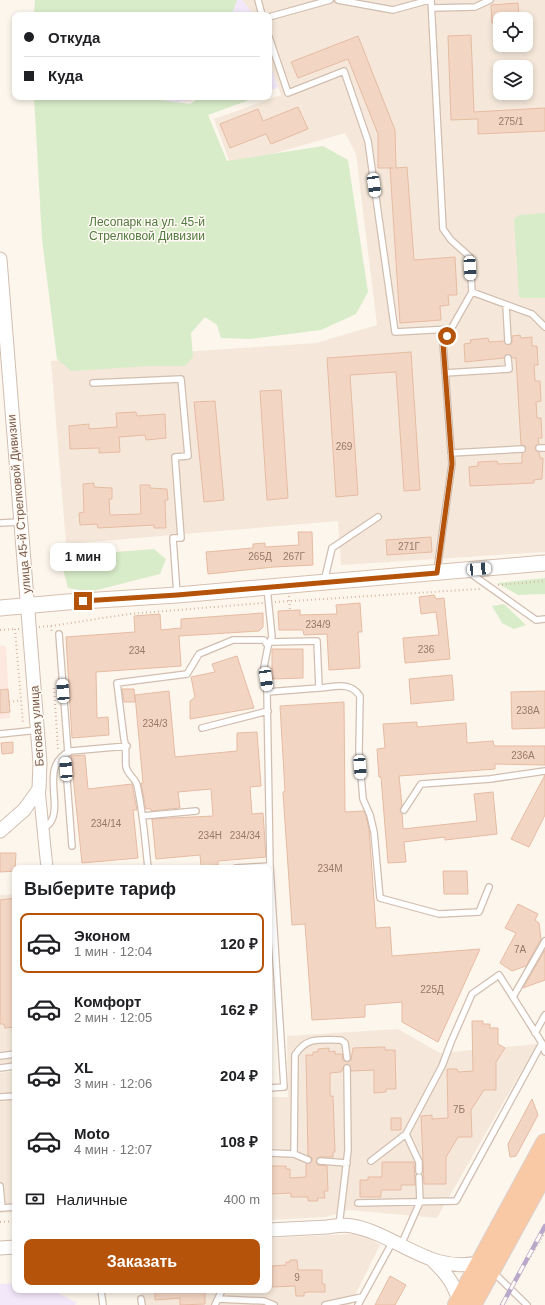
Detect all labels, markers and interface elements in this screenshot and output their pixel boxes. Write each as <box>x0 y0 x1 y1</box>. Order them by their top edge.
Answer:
map controls <box>493 12 533 100</box>
button: locate <box>493 12 533 52</box>
text: Откуда <box>48 29 100 46</box>
button: layers <box>493 60 533 100</box>
text: Куда <box>48 67 83 84</box>
house number: 275/1 <box>498 116 524 127</box>
car <box>366 172 382 198</box>
park label: Лесопарк на ул. 45-й Стрелковой Дивизии <box>89 215 205 243</box>
car <box>463 256 477 280</box>
route start <box>438 327 456 345</box>
street label: улица 45-й Стрелковой Дивизии <box>4 414 34 594</box>
house number: 269 <box>336 441 353 452</box>
house number: 271Г <box>398 541 421 552</box>
callout: 1 мин <box>50 543 116 571</box>
text: 1 мин <box>65 549 101 564</box>
house number: 265Д <box>248 551 272 562</box>
house number: 267Г <box>283 551 306 562</box>
car <box>467 562 491 576</box>
route end <box>74 592 92 610</box>
house number: 234/9 <box>305 619 331 630</box>
house number: 236 <box>418 644 435 655</box>
house number: 234 <box>129 645 146 656</box>
car <box>258 666 274 692</box>
car <box>56 679 70 703</box>
street label: Беговая улица <box>27 685 47 767</box>
house number: 238А <box>516 705 540 716</box>
house number: 234/3 <box>142 718 168 729</box>
house number: 236А <box>511 750 535 761</box>
car <box>353 755 367 779</box>
car <box>59 757 73 781</box>
house number: 234/14 <box>91 818 122 829</box>
house number: 234Н <box>198 830 222 841</box>
house number: 234/34 <box>230 830 261 841</box>
house number: 234М <box>317 863 343 874</box>
text: Выберите тариф <box>24 879 176 899</box>
icon: car <box>26 925 62 961</box>
text: Эконом <box>74 927 130 944</box>
text: 120 ₽ <box>220 935 258 952</box>
text: 1 мин · 12:04 <box>74 944 152 959</box>
house number: 7А <box>514 944 526 955</box>
house number: 225Д <box>420 984 444 995</box>
icon: car <box>26 991 62 1027</box>
text: Комфорт <box>74 993 141 1010</box>
text: 162 ₽ <box>220 1001 258 1018</box>
text: 2 мин · 12:05 <box>74 1010 152 1025</box>
icon: car <box>26 1057 62 1093</box>
text: XL <box>74 1059 93 1076</box>
text: 204 ₽ <box>220 1067 258 1084</box>
text: 3 мин · 12:06 <box>74 1076 152 1091</box>
house number: 7Б <box>453 1104 465 1115</box>
icon: car <box>26 1123 62 1159</box>
text: Moto <box>74 1125 110 1142</box>
text: 108 ₽ <box>220 1133 258 1150</box>
text: 4 мин · 12:07 <box>74 1142 152 1157</box>
icon: cash <box>24 1188 46 1210</box>
text: Наличные <box>56 1191 128 1208</box>
text: 400 m <box>224 1192 260 1207</box>
button: Заказать <box>24 1239 260 1285</box>
house number: 9 <box>294 1272 300 1283</box>

